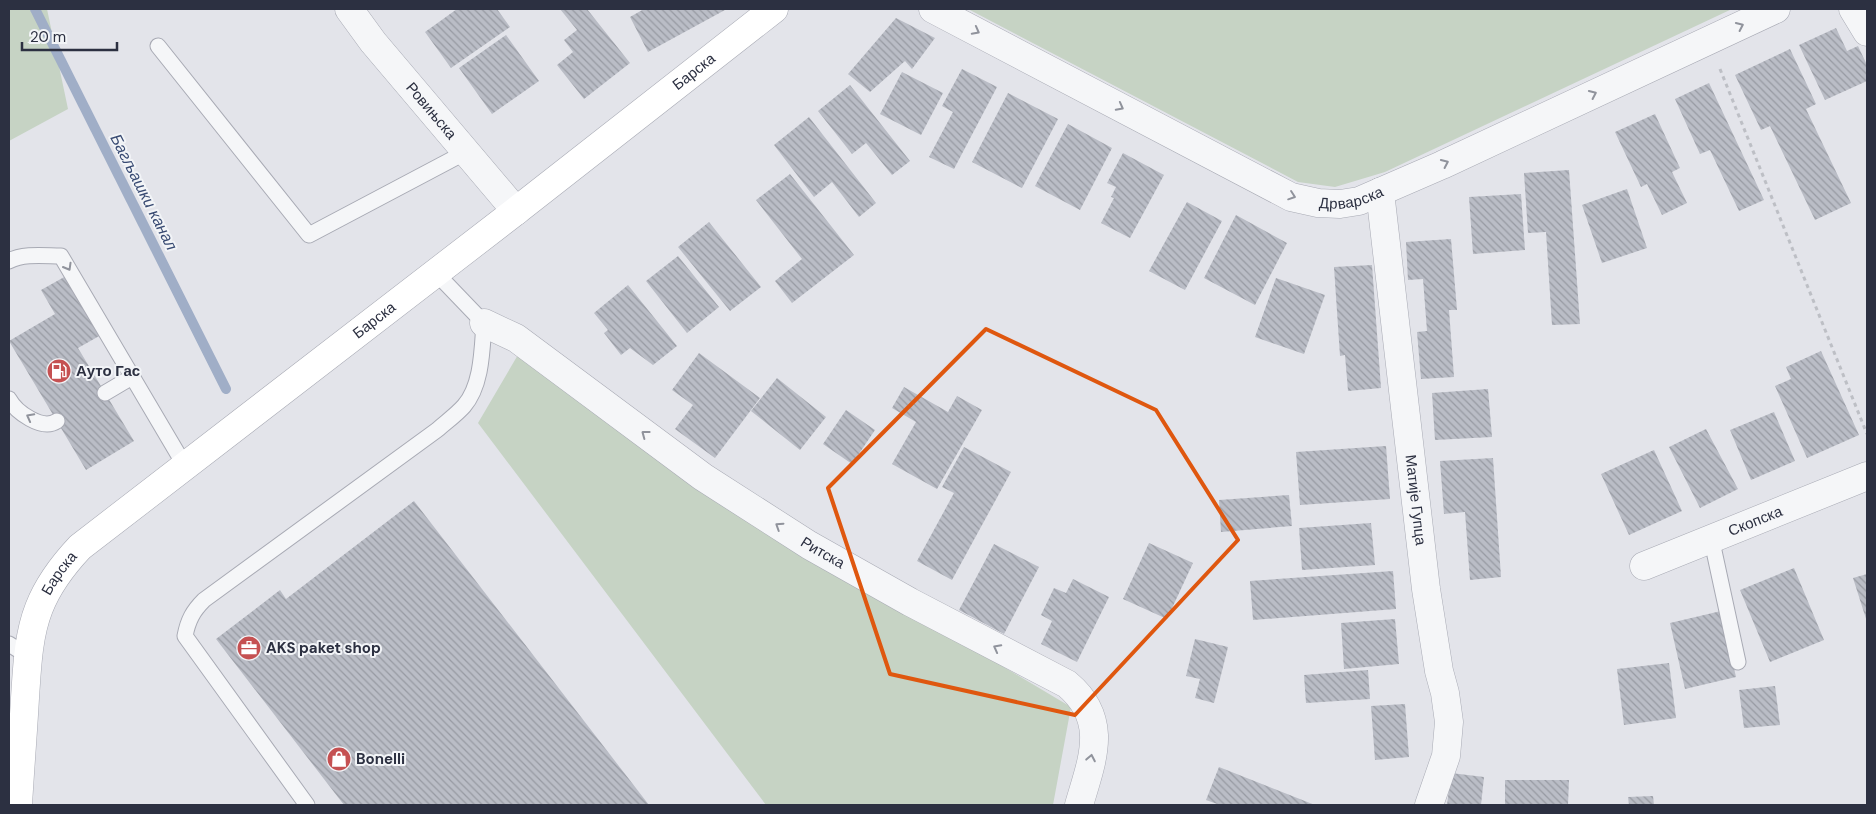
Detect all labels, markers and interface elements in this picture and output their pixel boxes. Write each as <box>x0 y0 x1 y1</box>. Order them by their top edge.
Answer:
scale bar <box>22 20 118 52</box>
one-way arrow <box>1735 21 1744 32</box>
one-way arrow <box>971 25 980 35</box>
text: 20 m <box>30 27 66 47</box>
street label: Барска <box>668 48 720 95</box>
street label: Ровињска <box>401 78 462 144</box>
one-way arrow <box>1587 91 1596 101</box>
one-way arrow <box>1115 101 1124 111</box>
water label: Багљашки канал <box>106 130 182 254</box>
one-way arrow <box>1440 159 1449 169</box>
street label: Дрварска <box>1319 181 1387 214</box>
one-way arrow <box>1287 190 1296 200</box>
one-way arrow <box>61 262 71 271</box>
street label: Барска <box>349 297 400 343</box>
fuel station icon: Ауто Гас <box>46 358 72 384</box>
place label: Ауто Гас <box>76 361 140 381</box>
one-way arrow <box>27 414 36 424</box>
one-way arrow <box>641 431 651 440</box>
street label: Матије Гупца <box>1400 453 1431 547</box>
street label: Скопска <box>1725 501 1786 541</box>
one-way arrow <box>775 522 784 532</box>
street label: Ритска <box>797 532 849 574</box>
street label: Барска <box>37 547 82 599</box>
office icon: AKS paket shop <box>236 635 262 661</box>
place label: AKS paket shop <box>266 638 381 658</box>
one-way arrow <box>993 644 1002 654</box>
shop icon: Bonelli <box>326 746 352 772</box>
place label: Bonelli <box>356 749 405 769</box>
one-way arrow <box>1085 754 1096 763</box>

